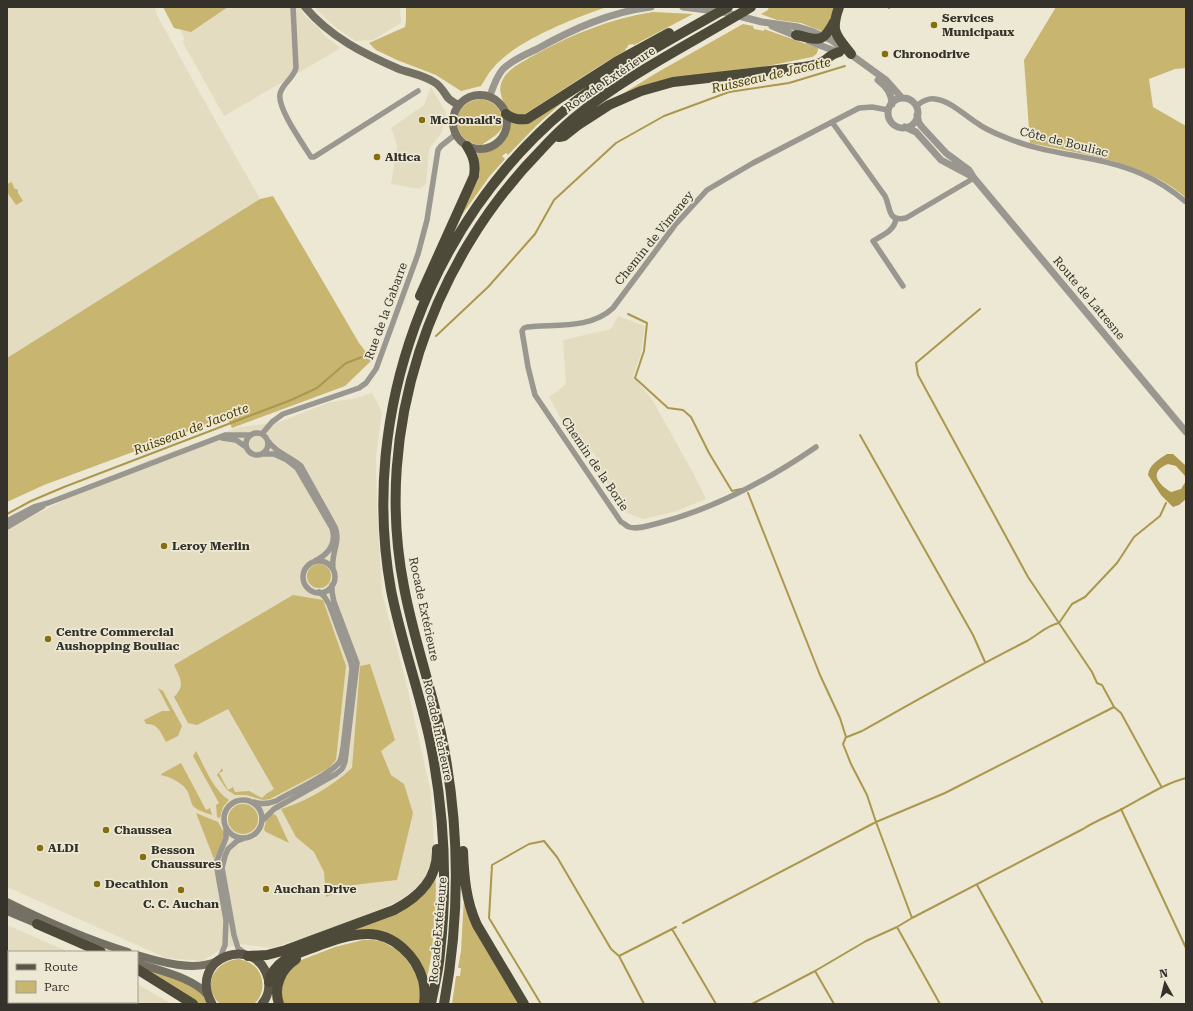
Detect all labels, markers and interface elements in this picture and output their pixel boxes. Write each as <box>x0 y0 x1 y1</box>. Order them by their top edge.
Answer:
place label: Services Municipaux <box>942 11 1014 39</box>
marker: Services Municipaux <box>929 20 939 30</box>
street label: Rocade Extérieure <box>562 43 658 114</box>
place label: Chronodrive <box>893 47 970 61</box>
marker: Chronodrive <box>880 49 890 59</box>
water label: Ruisseau de Jacotte <box>709 54 833 96</box>
place label: McDonald's <box>430 113 502 127</box>
marker: McDonald's <box>417 115 427 125</box>
street label: Côte de Bouliac <box>1018 124 1110 160</box>
place label: Altica <box>385 150 421 164</box>
marker: Altica <box>372 152 382 162</box>
street label: Chemin de Vimeney <box>612 187 697 288</box>
street label: Route de Latresne <box>1050 254 1128 343</box>
street label: Rue de la Gabarre <box>362 260 410 361</box>
water label: Ruisseau de Jacotte <box>130 400 251 458</box>
street label: Chemin de la Borie <box>558 415 632 514</box>
place label: Leroy Merlin <box>172 539 250 553</box>
marker: Leroy Merlin <box>159 541 169 551</box>
street label: Rocade Extérieure <box>406 556 442 663</box>
place label: Centre Commercial Aushopping Bouliac <box>56 625 179 653</box>
marker: Centre Commercial Aushopping Bouliac <box>43 634 53 644</box>
street label: Rocade Intérieure <box>420 678 456 782</box>
place label: Chaussea <box>114 823 172 837</box>
marker: Chaussea <box>101 825 111 835</box>
place label: ALDI <box>48 841 79 855</box>
marker: ALDI <box>35 843 45 853</box>
place label: Besson Chaussures <box>151 843 221 871</box>
marker: Besson Chaussures <box>138 852 148 862</box>
street label: Rocade Extérieure <box>426 876 450 983</box>
place label: Decathlon <box>105 877 168 891</box>
marker: Decathlon <box>92 879 102 889</box>
place label: Auchan Drive <box>274 882 356 896</box>
marker: Auchan Drive <box>261 884 271 894</box>
marker: C. C. Auchan <box>176 885 186 895</box>
place label: C. C. Auchan <box>143 897 219 911</box>
legend <box>8 951 138 1003</box>
text: Route <box>44 960 78 974</box>
north arrow <box>1145 963 1185 1003</box>
text: N <box>1159 966 1169 981</box>
text: Parc <box>44 980 70 994</box>

